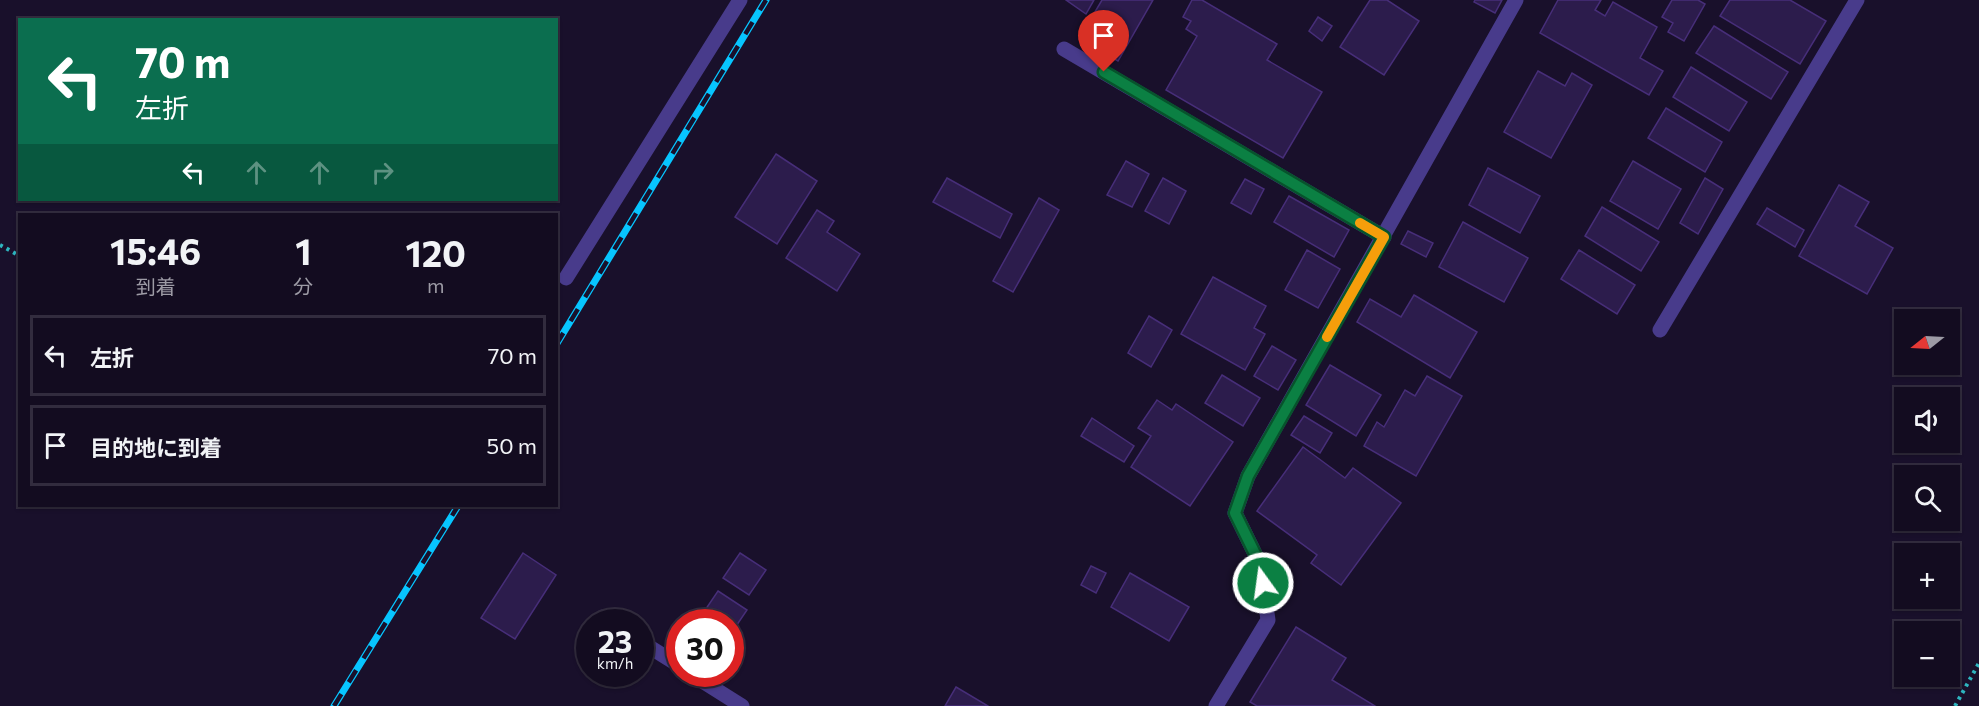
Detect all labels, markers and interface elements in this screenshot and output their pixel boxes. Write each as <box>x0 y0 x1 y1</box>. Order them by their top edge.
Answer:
pin <box>1078 10 1129 72</box>
icon: arrive <box>1087 19 1120 52</box>
text: 70 m <box>135 35 230 87</box>
icon: left <box>36 42 114 120</box>
text: 左折 <box>135 91 189 124</box>
icon: left <box>177 156 210 189</box>
icon: ahead <box>240 156 273 189</box>
icon: ahead <box>303 156 336 189</box>
icon: right <box>366 156 399 189</box>
text: 15:46 <box>110 228 201 272</box>
text: 1 <box>295 228 311 272</box>
text: 120 <box>405 230 466 274</box>
text: m <box>427 273 444 297</box>
text: 到着 <box>136 274 176 298</box>
text: 分 <box>293 274 313 298</box>
north arrow <box>1894 309 1960 375</box>
map controls <box>1894 309 1960 687</box>
icon: left <box>39 339 72 372</box>
text: 70 m <box>488 342 537 369</box>
text: 左折 <box>90 344 134 371</box>
button: sound <box>1894 387 1960 453</box>
icon: arrive <box>39 429 72 462</box>
text: 50 m <box>487 432 537 459</box>
text: 目的地に到着 <box>90 434 222 461</box>
button: search <box>1894 465 1960 531</box>
button: + <box>1894 543 1960 609</box>
position arrow <box>1231 551 1295 615</box>
speed limit sign: 30 <box>666 609 744 687</box>
button: − <box>1894 621 1960 687</box>
text: 23 <box>598 622 632 659</box>
text: km/h <box>597 654 633 672</box>

